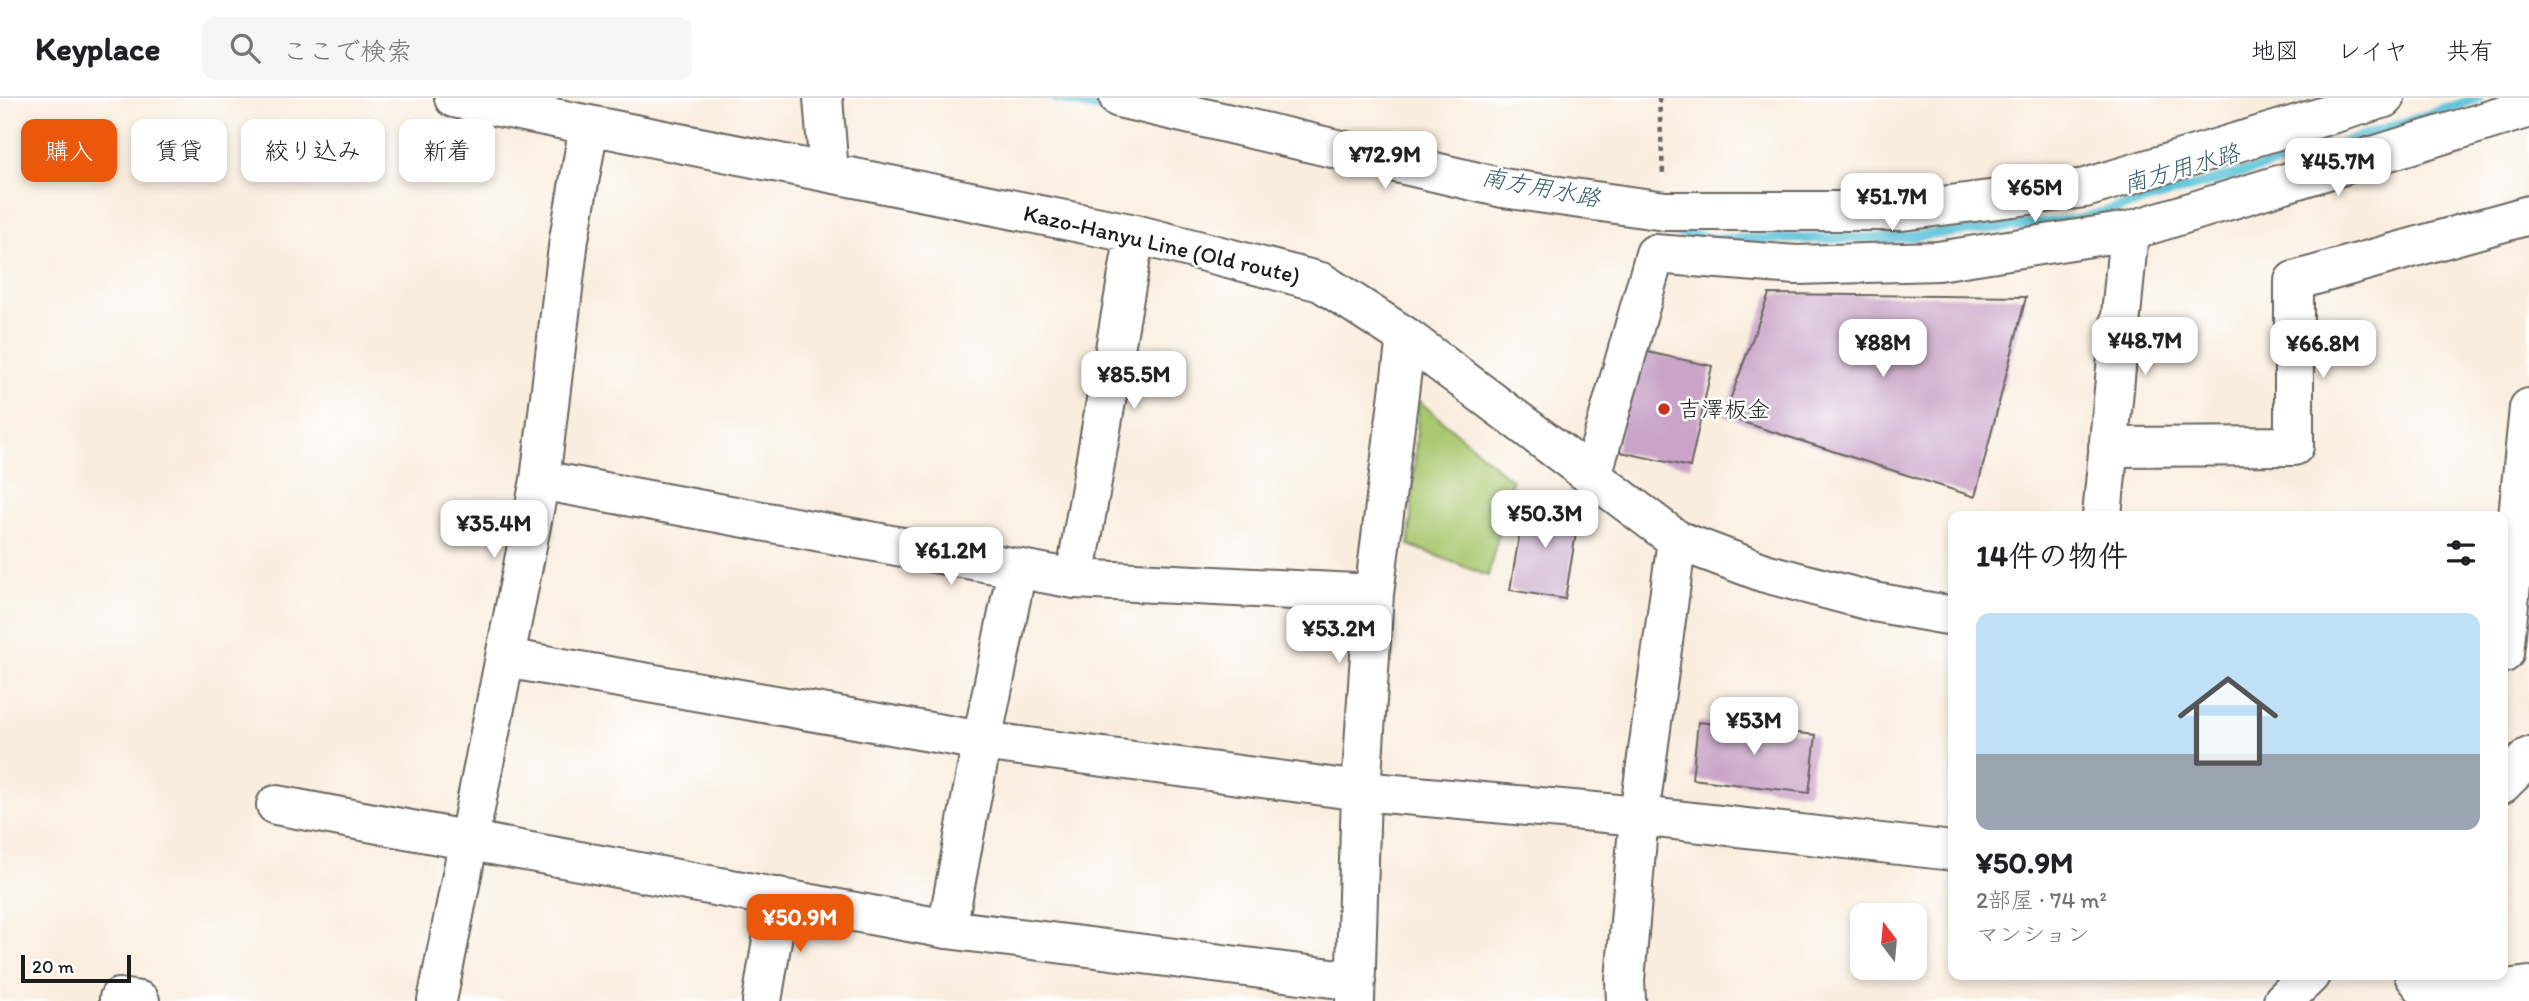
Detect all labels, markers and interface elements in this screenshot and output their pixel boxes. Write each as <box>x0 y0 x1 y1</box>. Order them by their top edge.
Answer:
search box <box>202 17 692 80</box>
text: Keyplace <box>35 29 160 68</box>
icon: search <box>226 29 264 67</box>
text: ここで検索 <box>282 35 412 67</box>
text: 地図 <box>2251 36 2299 65</box>
text: レイヤ <box>2337 36 2408 65</box>
text: 共有 <box>2446 36 2494 65</box>
chip: 購入 <box>21 119 117 182</box>
chip: 賃貸 <box>131 119 227 182</box>
chip: 絞り込み <box>241 119 385 182</box>
chip: 新着 <box>399 119 495 182</box>
pin: ¥72.9M <box>1328 132 1442 191</box>
water label: 南方用水路 <box>2119 137 2245 198</box>
pin: ¥45.7M <box>2281 139 2395 198</box>
text: ¥72.9M <box>1349 140 1421 168</box>
text: ¥45.7M <box>2301 147 2375 175</box>
water label: 南方用水路 <box>1479 161 1605 213</box>
pin: ¥65M <box>1994 164 2076 224</box>
text: ¥65M <box>2007 173 2063 201</box>
pin: ¥51.7M <box>1835 174 1949 233</box>
text: ¥51.7M <box>1857 182 1927 210</box>
street label: Kazo-Hanyu Line (Old route) <box>1021 199 1303 289</box>
pin: ¥48.7M <box>2088 317 2202 377</box>
pin: ¥88M <box>1842 320 1924 379</box>
pin: ¥66.8M <box>2266 320 2380 380</box>
text: ¥48.7M <box>2108 326 2182 354</box>
text: ¥88M <box>1855 328 1911 356</box>
text: ¥66.8M <box>2286 329 2360 357</box>
pin: ¥85.5M <box>1077 352 1191 411</box>
text: ¥85.5M <box>1097 360 1171 388</box>
place label: 吉澤板金 <box>1678 395 1770 423</box>
marker: 吉澤板金 <box>1656 401 1672 417</box>
pin: ¥50.3M <box>1488 490 1602 550</box>
text: ¥50.3M <box>1507 499 1583 527</box>
pin: ¥35.4M <box>437 500 551 560</box>
text: ¥35.4M <box>456 509 532 537</box>
pin: ¥61.2M <box>894 528 1008 587</box>
icon: filters <box>2442 534 2480 572</box>
text: ¥61.2M <box>915 536 987 564</box>
text: 14件の物件 <box>1976 537 2128 574</box>
pin: ¥53.2M <box>1282 606 1396 665</box>
text: ¥53.2M <box>1302 614 1376 642</box>
icon: home <box>2165 658 2291 784</box>
pin: ¥53M <box>1713 698 1795 757</box>
text: ¥53M <box>1726 706 1782 734</box>
text: ¥50.9M <box>1976 844 2074 881</box>
text: 2部屋 · 74 m² <box>1976 886 2107 914</box>
pin: ¥50.9M <box>743 894 857 954</box>
text: ¥50.9M <box>763 903 837 931</box>
north arrow <box>1850 903 1927 980</box>
map controls <box>1850 903 1927 980</box>
text: マンション <box>1976 920 2090 948</box>
scale bar <box>21 952 131 984</box>
text: 20 m <box>32 955 74 978</box>

